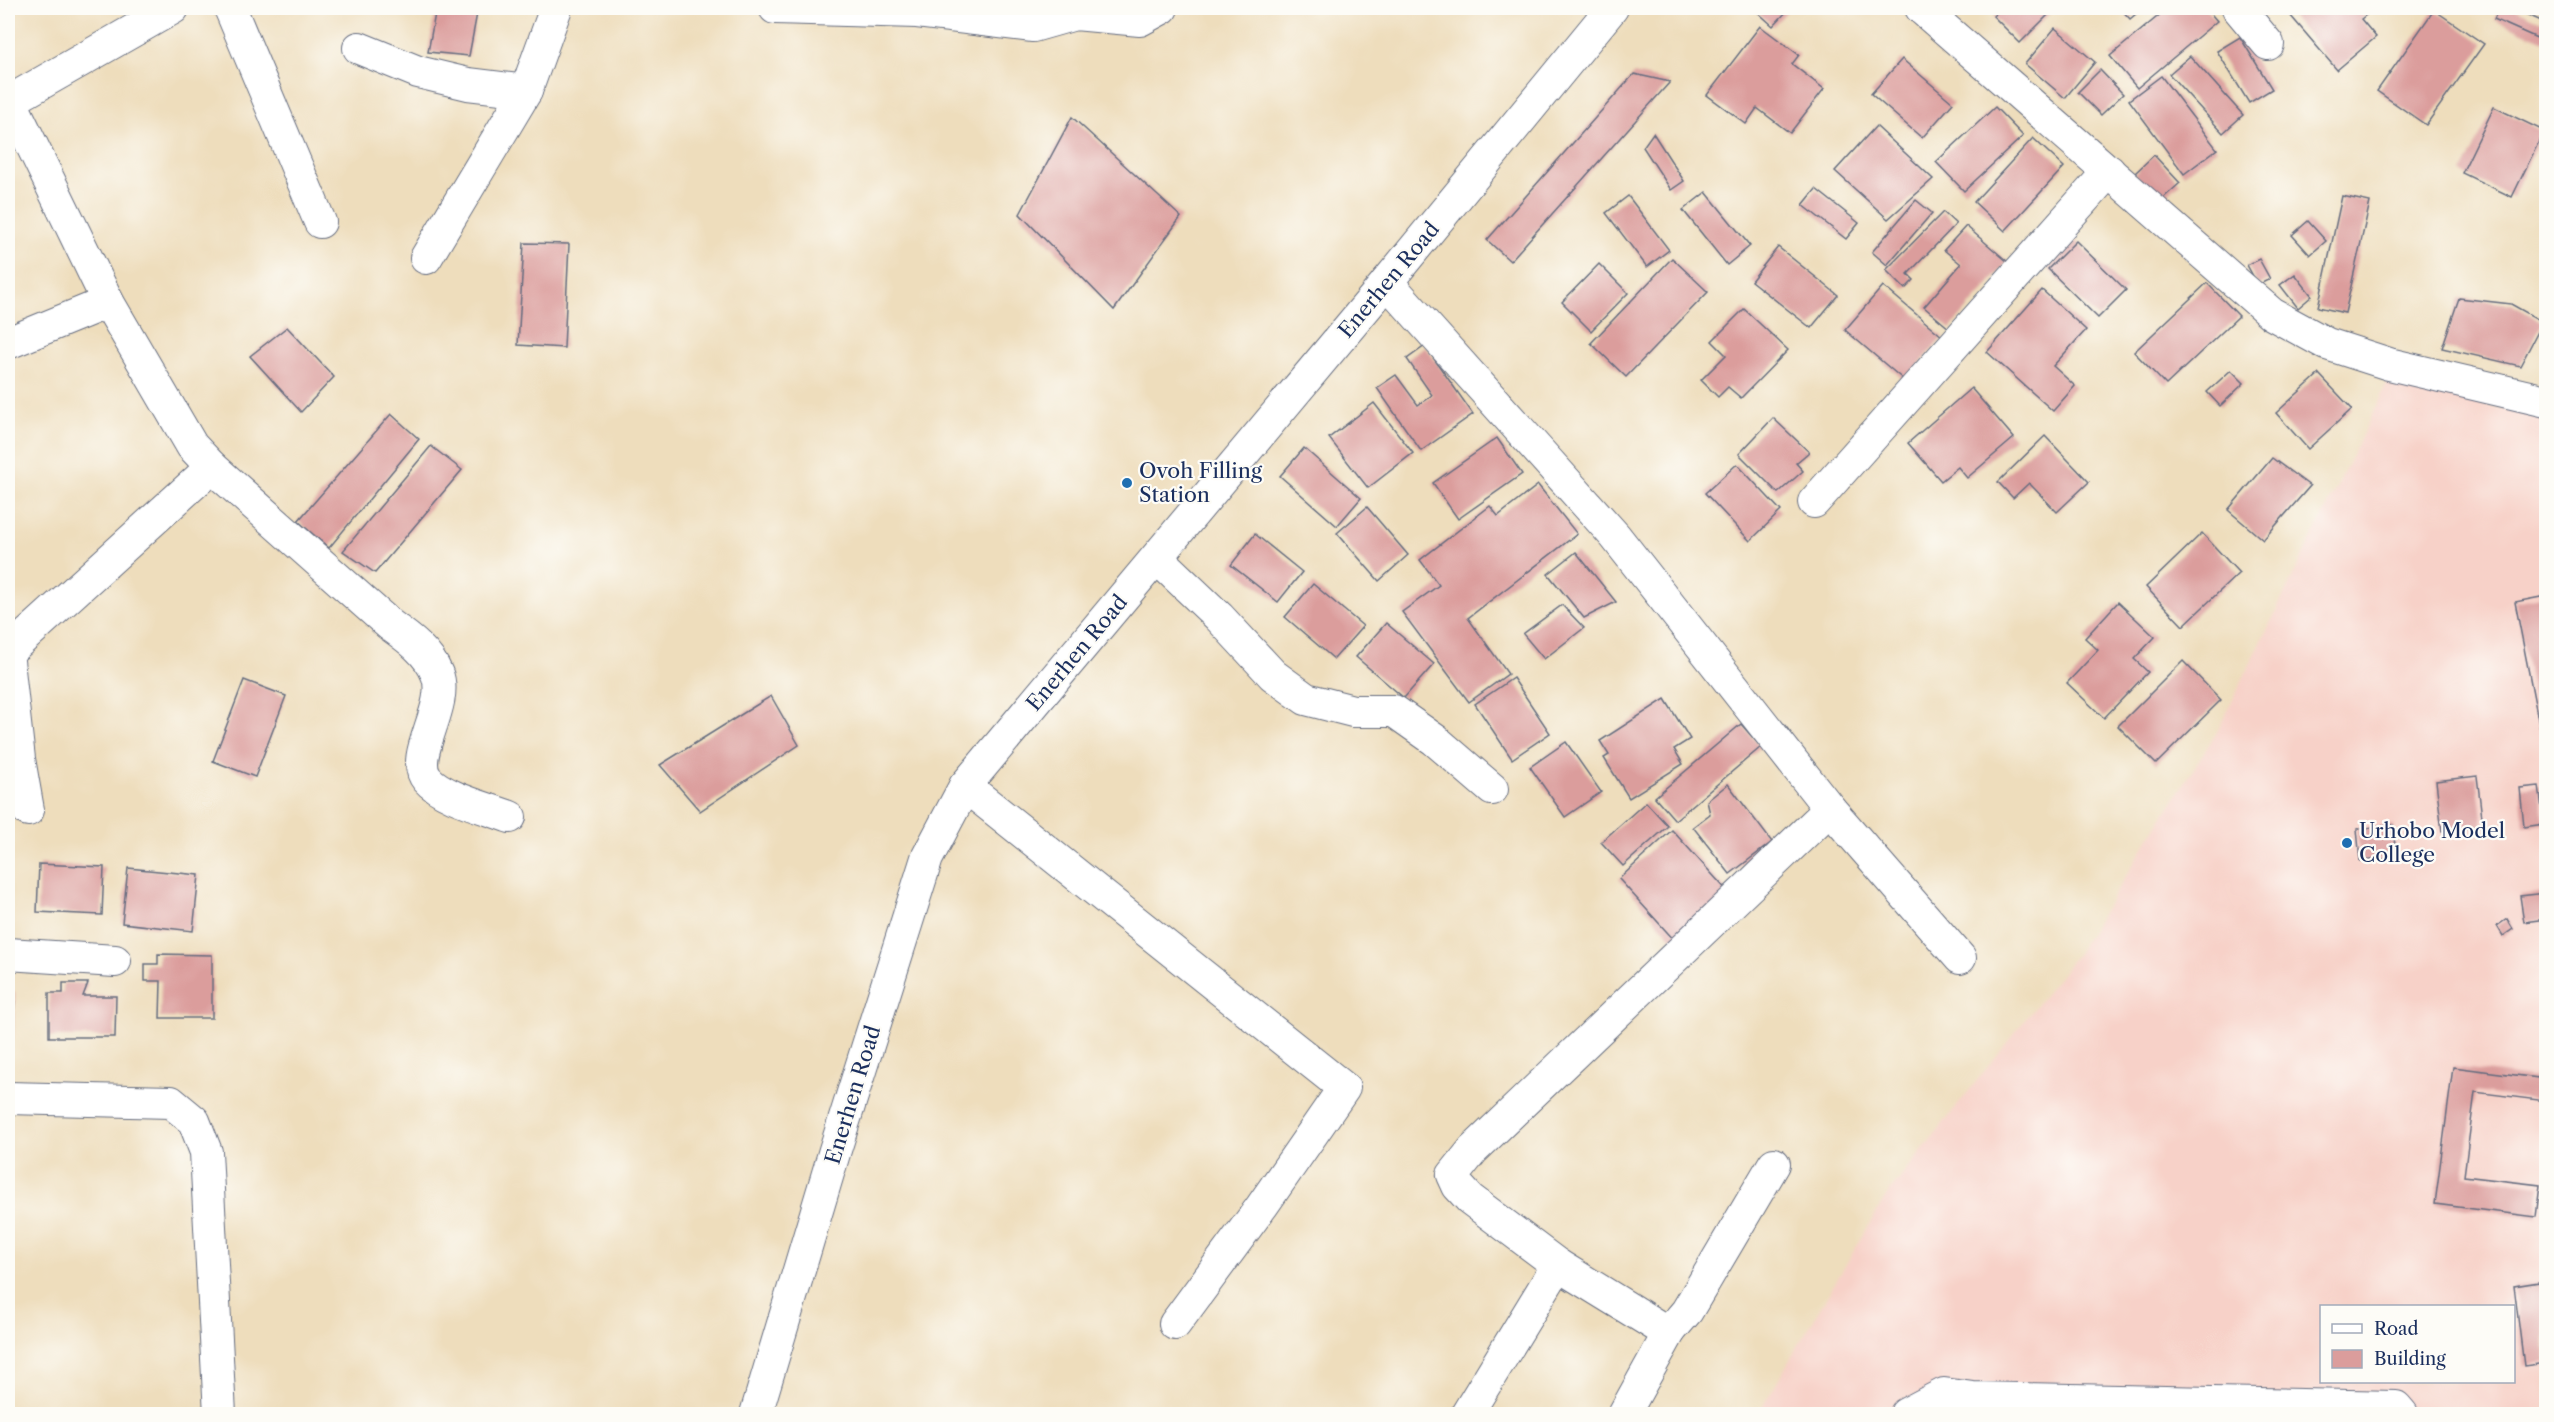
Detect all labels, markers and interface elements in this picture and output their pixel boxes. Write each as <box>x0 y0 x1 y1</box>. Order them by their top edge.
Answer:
street label: Enerhen Road <box>1333 216 1445 343</box>
place label: Ovoh Filling Station <box>1139 458 1263 507</box>
marker: Ovoh Filling Station <box>1120 476 1134 490</box>
street label: Enerhen Road <box>1021 589 1133 716</box>
place label: Urhobo Model College <box>2359 818 2505 867</box>
marker: Urhobo Model College <box>2340 836 2354 850</box>
street label: Enerhen Road <box>820 1022 886 1167</box>
legend <box>2320 1305 2515 1383</box>
text: Road <box>2374 1318 2419 1340</box>
text: Building <box>2374 1348 2446 1370</box>

